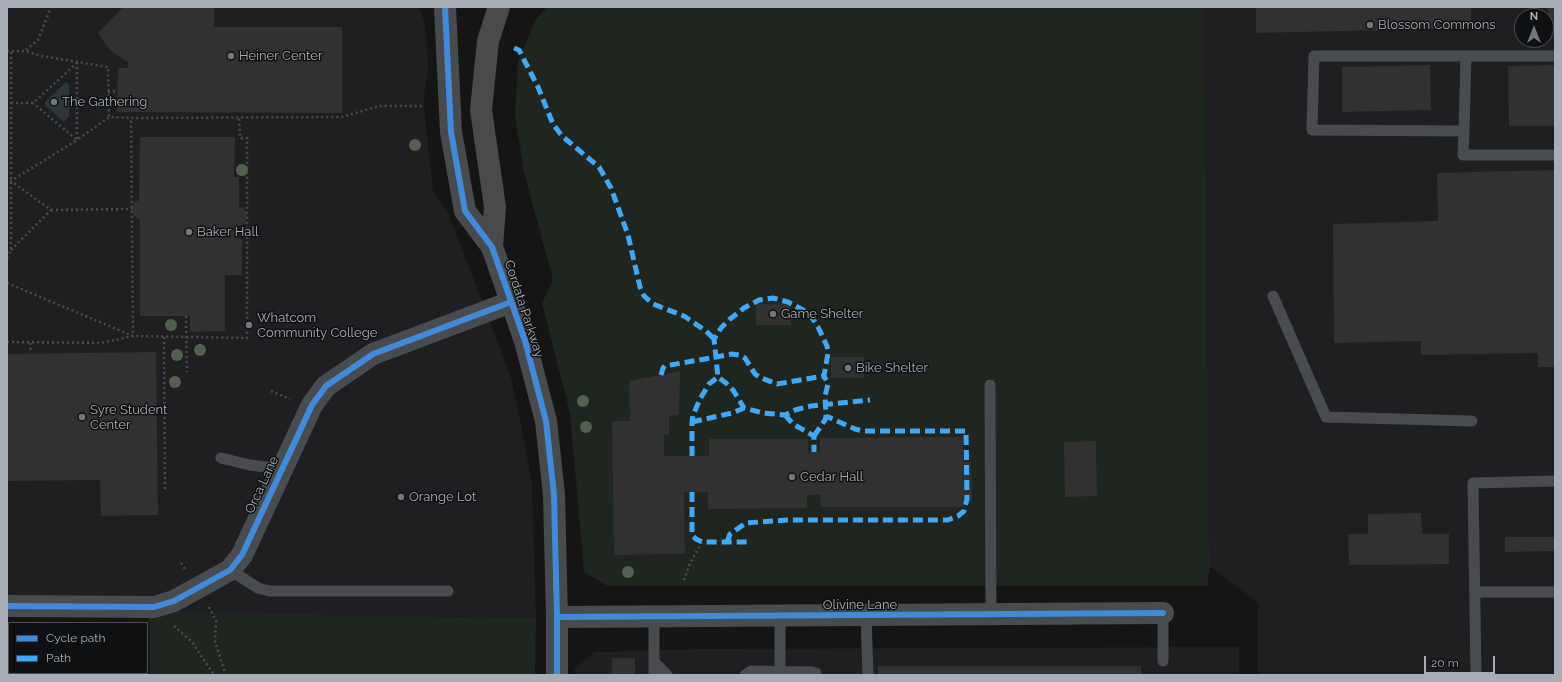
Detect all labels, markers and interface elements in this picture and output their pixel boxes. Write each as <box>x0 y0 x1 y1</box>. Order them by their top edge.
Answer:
north arrow <box>1514 8 1554 48</box>
text: N <box>1530 10 1538 23</box>
place label: Blossom Commons <box>1378 17 1496 33</box>
marker: Blossom Commons <box>1365 20 1375 30</box>
place label: Heiner Center <box>239 48 323 64</box>
marker: Heiner Center <box>226 51 236 61</box>
place label: The Gathering <box>62 94 147 110</box>
marker: The Gathering <box>49 97 59 107</box>
place label: Baker Hall <box>197 224 258 240</box>
marker: Baker Hall <box>184 227 194 237</box>
street label: Cordata Parkway <box>501 258 547 360</box>
place label: Game Shelter <box>781 306 863 322</box>
marker: Game Shelter <box>768 309 778 319</box>
place label: Whatcom Community College <box>257 310 377 341</box>
marker: Whatcom Community College <box>244 320 254 330</box>
place label: Bike Shelter <box>856 360 928 376</box>
marker: Bike Shelter <box>843 363 853 373</box>
place label: Syre Student Center <box>90 402 167 433</box>
marker: Syre Student Center <box>77 412 87 422</box>
street label: Orca Lane <box>242 454 282 516</box>
place label: Cedar Hall <box>800 469 863 485</box>
marker: Cedar Hall <box>787 472 797 482</box>
place label: Orange Lot <box>409 489 476 505</box>
marker: Orange Lot <box>396 492 406 502</box>
street label: Olivine Lane <box>823 597 897 613</box>
legend <box>8 622 148 674</box>
text: Cycle path <box>46 631 105 645</box>
scale bar <box>1426 648 1497 674</box>
text: Path <box>46 651 71 665</box>
text: 20 m <box>1431 656 1459 670</box>

